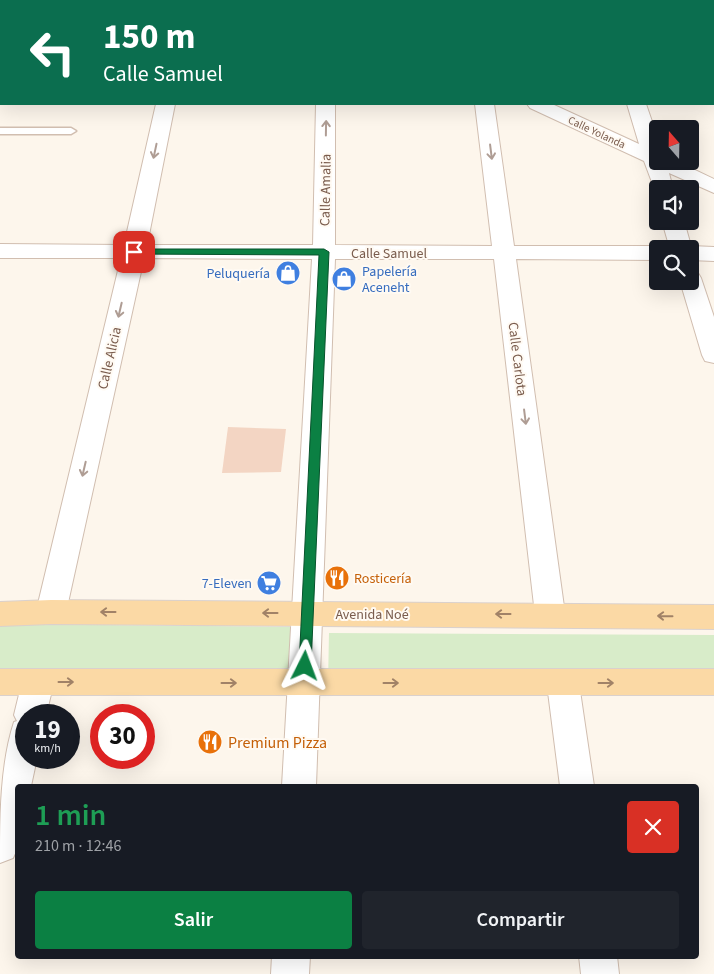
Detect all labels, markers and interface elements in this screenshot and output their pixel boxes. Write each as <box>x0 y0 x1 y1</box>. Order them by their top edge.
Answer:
text: 150 m <box>103 12 195 62</box>
icon: left <box>20 20 85 85</box>
text: Calle Samuel <box>103 58 223 90</box>
street label: Calle Yolanda <box>566 113 628 152</box>
one-way arrow <box>321 120 330 136</box>
north arrow <box>649 120 699 170</box>
map controls <box>649 120 699 290</box>
one-way arrow <box>150 143 159 159</box>
one-way arrow <box>486 144 496 160</box>
street label: Calle Amalia <box>315 154 337 226</box>
button: sound <box>649 180 699 230</box>
pin <box>113 231 155 273</box>
icon: arrive <box>120 238 148 266</box>
button: search <box>649 240 699 290</box>
street label: Calle Samuel <box>351 244 428 264</box>
shop icon: Peluquería <box>275 260 301 286</box>
place label: Papelería Aceneht <box>362 262 417 298</box>
place label: Peluquería <box>207 264 270 284</box>
shop icon: Papelería Aceneht <box>331 266 357 292</box>
one-way arrow <box>115 302 124 318</box>
street label: Calle Carlota <box>503 321 531 397</box>
street label: Calle Alicia <box>93 325 127 391</box>
one-way arrow <box>520 409 530 425</box>
one-way arrow <box>79 460 88 476</box>
restaurant icon: Rosticería <box>324 565 350 591</box>
place label: Rosticería <box>354 569 412 589</box>
supermarket icon: 7-Eleven <box>256 570 282 596</box>
place label: 7-Eleven <box>202 574 252 594</box>
street label: Avenida Noé <box>335 605 409 625</box>
one-way arrow <box>100 607 116 617</box>
one-way arrow <box>263 608 279 618</box>
one-way arrow <box>495 609 512 619</box>
one-way arrow <box>658 611 674 621</box>
position arrow <box>278 639 330 691</box>
one-way arrow <box>58 677 74 687</box>
one-way arrow <box>220 678 236 688</box>
one-way arrow <box>382 678 399 688</box>
one-way arrow <box>598 678 614 688</box>
speed limit sign: 30 <box>90 704 155 769</box>
text: 19 <box>34 712 61 748</box>
restaurant icon: Premium Pizza <box>197 729 223 755</box>
place label: Premium Pizza <box>228 732 327 754</box>
text: km/h <box>34 740 61 757</box>
text: 1 min <box>35 794 106 837</box>
button: close <box>627 801 679 853</box>
text: 210 m · 12:46 <box>35 835 122 857</box>
button: Salir <box>35 891 352 949</box>
button: Compartir <box>362 891 679 949</box>

